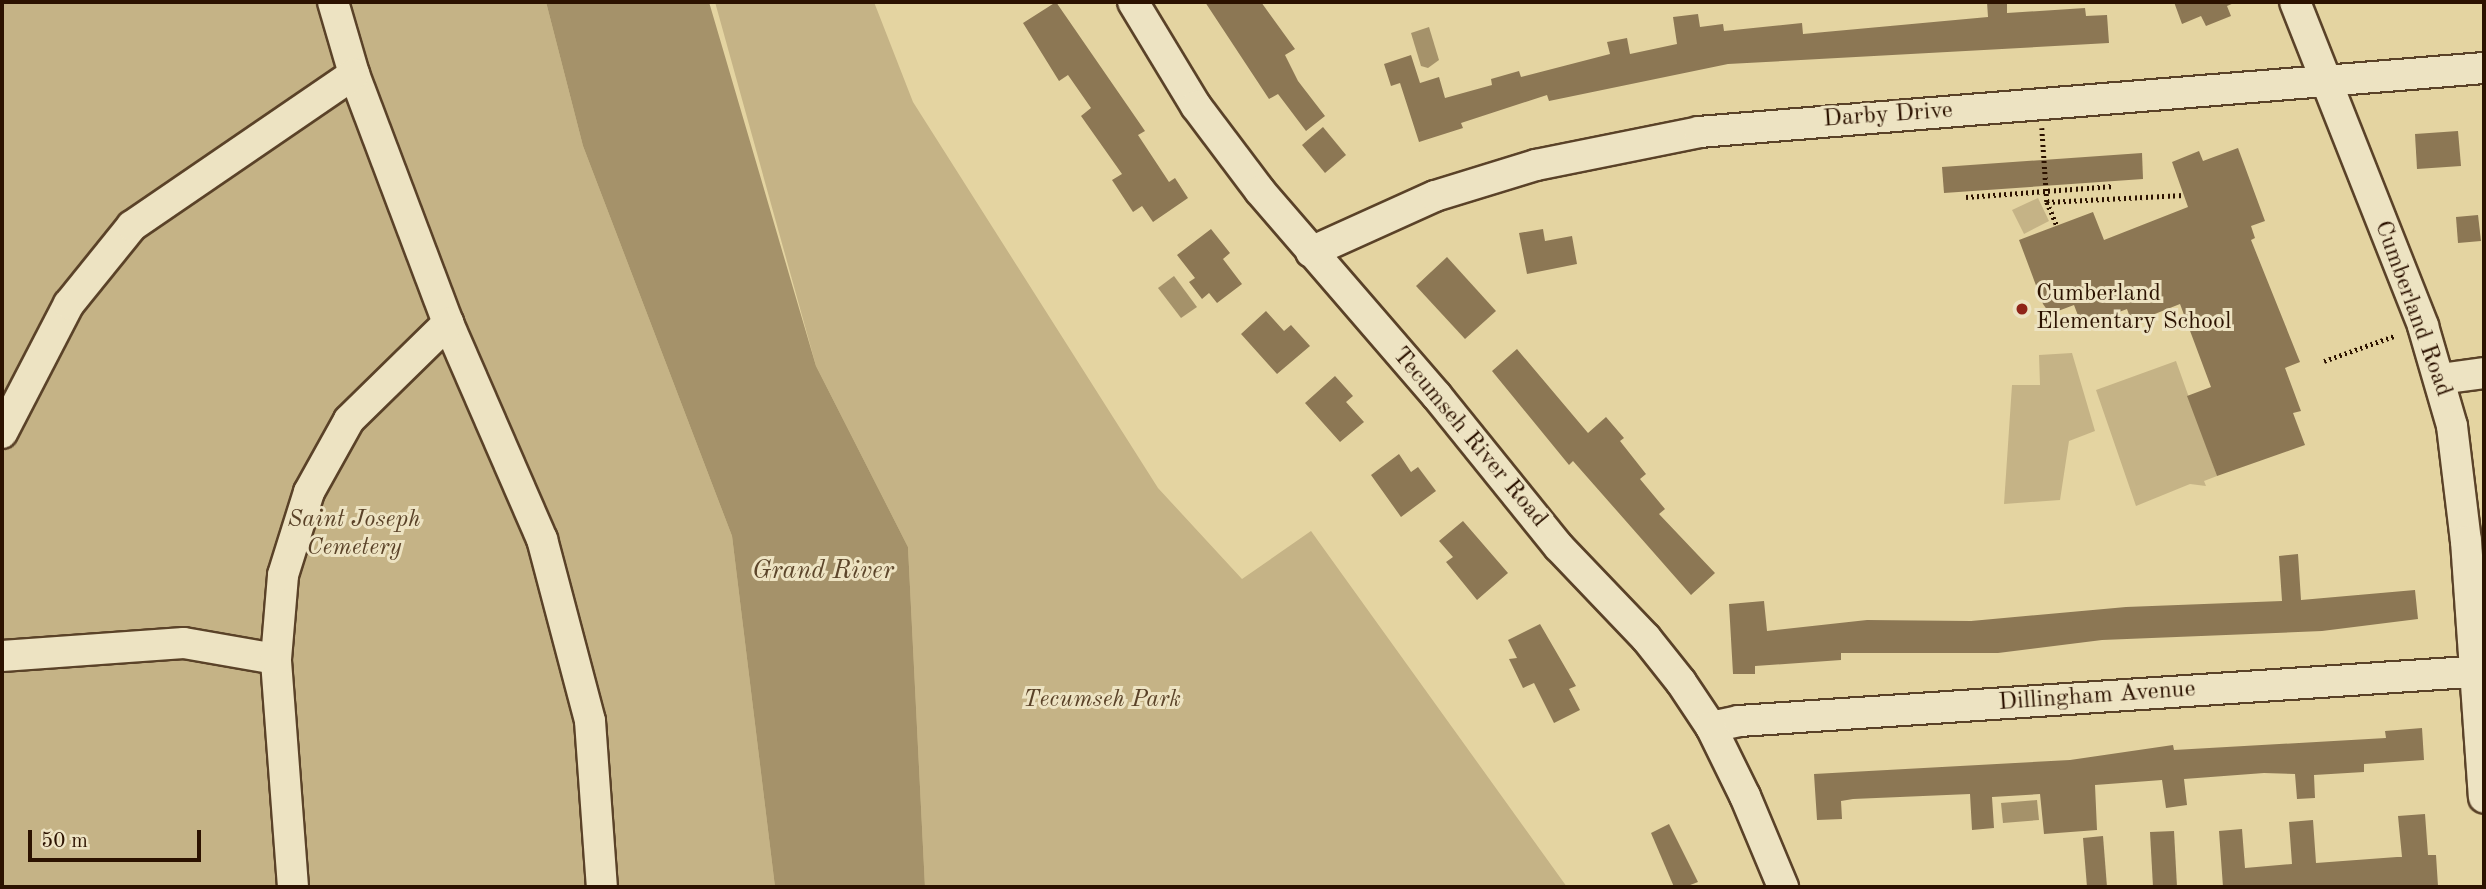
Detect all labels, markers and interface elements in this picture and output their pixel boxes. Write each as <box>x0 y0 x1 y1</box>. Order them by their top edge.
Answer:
street label: Darby Drive <box>1822 97 1954 135</box>
street label: Cumberland Road <box>2367 217 2457 401</box>
place label: Cumberland Elementary School <box>2036 281 2231 337</box>
marker: Cumberland Elementary School <box>2014 301 2030 317</box>
street label: Tecumseh River Road <box>1385 342 1553 534</box>
park label: Saint Joseph Cemetery <box>287 507 421 563</box>
water label: Grand River <box>752 556 894 588</box>
street label: Dillingham Avenue <box>1998 676 2196 718</box>
park label: Tecumseh Park <box>1023 687 1181 715</box>
scale bar <box>32 816 205 860</box>
text: 50 m <box>41 831 88 852</box>

